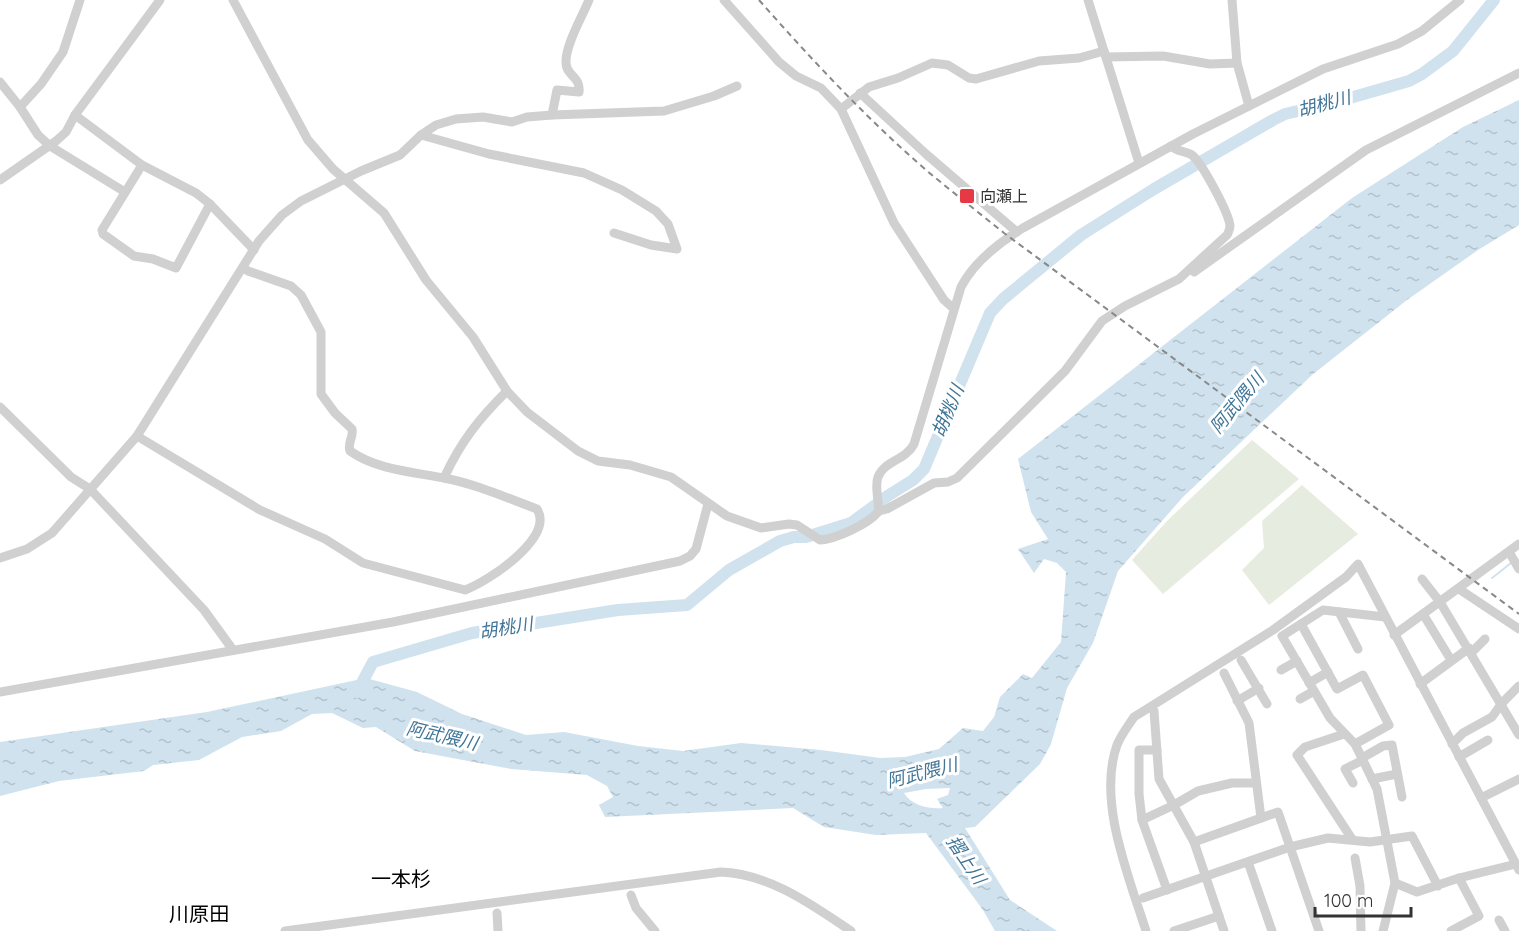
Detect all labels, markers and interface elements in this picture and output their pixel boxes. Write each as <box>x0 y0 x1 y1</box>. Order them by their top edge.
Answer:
water label: 胡桃川 <box>1295 85 1355 122</box>
place label: 向瀬上 <box>980 186 1028 206</box>
marker: 向瀬上 <box>958 187 976 205</box>
water label: 阿武隈川 <box>1205 366 1270 438</box>
water label: 胡桃川 <box>926 380 969 440</box>
water label: 胡桃川 <box>477 612 536 643</box>
water label: 阿武隈川 <box>404 716 482 755</box>
water label: 阿武隈川 <box>884 752 962 792</box>
water label: 摺上川 <box>942 831 992 890</box>
district label: 一本杉 <box>371 866 431 891</box>
scale bar <box>1315 880 1411 918</box>
text: 100 m <box>1324 889 1373 912</box>
district label: 川原田 <box>169 901 229 926</box>

